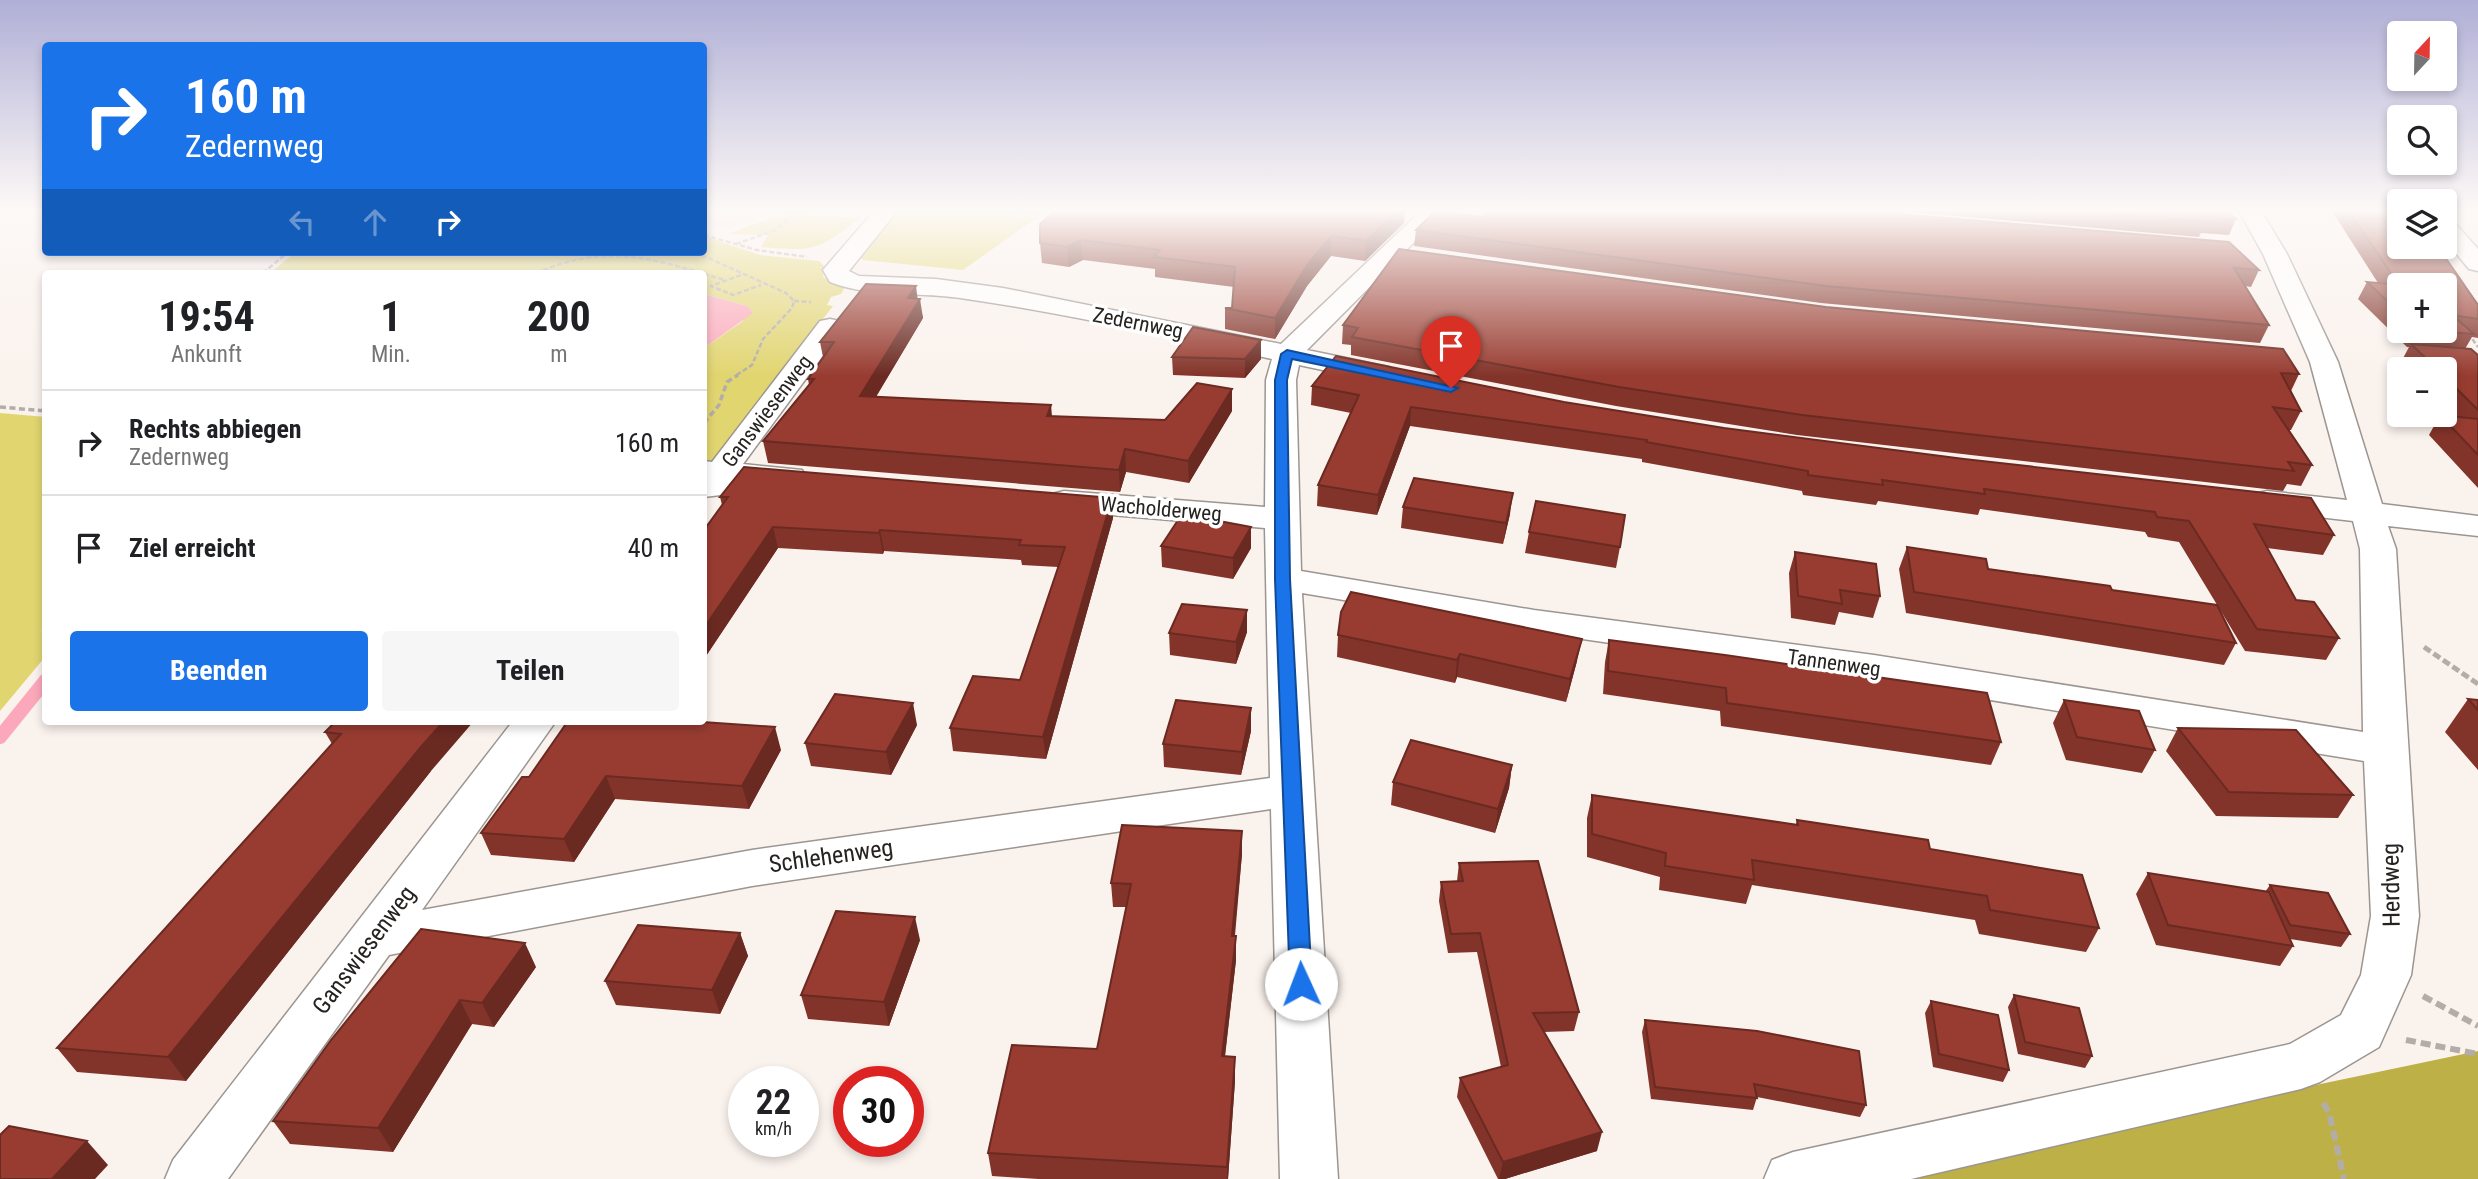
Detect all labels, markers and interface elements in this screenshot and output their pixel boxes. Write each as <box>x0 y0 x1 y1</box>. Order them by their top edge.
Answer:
north arrow <box>2387 21 2457 91</box>
map controls <box>2387 21 2457 427</box>
text: 160 m <box>185 68 307 125</box>
icon: right <box>70 70 161 161</box>
button: search <box>2387 105 2457 175</box>
text: Zedernweg <box>185 127 324 165</box>
button: layers <box>2387 189 2457 259</box>
icon: left <box>283 203 321 241</box>
icon: ahead <box>356 203 394 241</box>
icon: right <box>429 203 467 241</box>
button: + <box>2387 273 2457 343</box>
text: 19:54 <box>158 292 255 341</box>
text: 1 <box>380 292 401 341</box>
text: 200 <box>527 292 591 341</box>
street label: Zedernweg <box>1091 303 1185 343</box>
pin <box>1421 316 1481 388</box>
icon: arrive <box>1432 327 1470 365</box>
text: Ankunft <box>171 341 242 368</box>
text: Min. <box>371 341 411 368</box>
text: m <box>550 341 568 368</box>
street label: Ganswiesenweg <box>717 350 817 472</box>
button: − <box>2387 357 2457 427</box>
text: Rechts abbiegen <box>129 414 302 444</box>
icon: right <box>70 424 108 462</box>
text: 160 m <box>615 428 679 458</box>
text: Zedernweg <box>129 444 229 471</box>
street label: Wacholderweg <box>1099 492 1223 526</box>
icon: arrive <box>70 529 108 567</box>
text: Ziel erreicht <box>129 533 255 563</box>
text: 40 m <box>628 533 679 563</box>
button: Beenden <box>70 631 368 711</box>
button: Teilen <box>382 631 679 711</box>
street label: Tannenweg <box>1786 645 1882 681</box>
street label: Schlehenweg <box>767 833 895 879</box>
street label: Herdweg <box>2376 843 2406 927</box>
street label: Ganswiesenweg <box>307 880 421 1020</box>
position arrow <box>1264 947 1338 1021</box>
speed limit sign: 30 <box>833 1066 924 1157</box>
text: 22 <box>756 1082 791 1123</box>
text: km/h <box>755 1118 792 1139</box>

